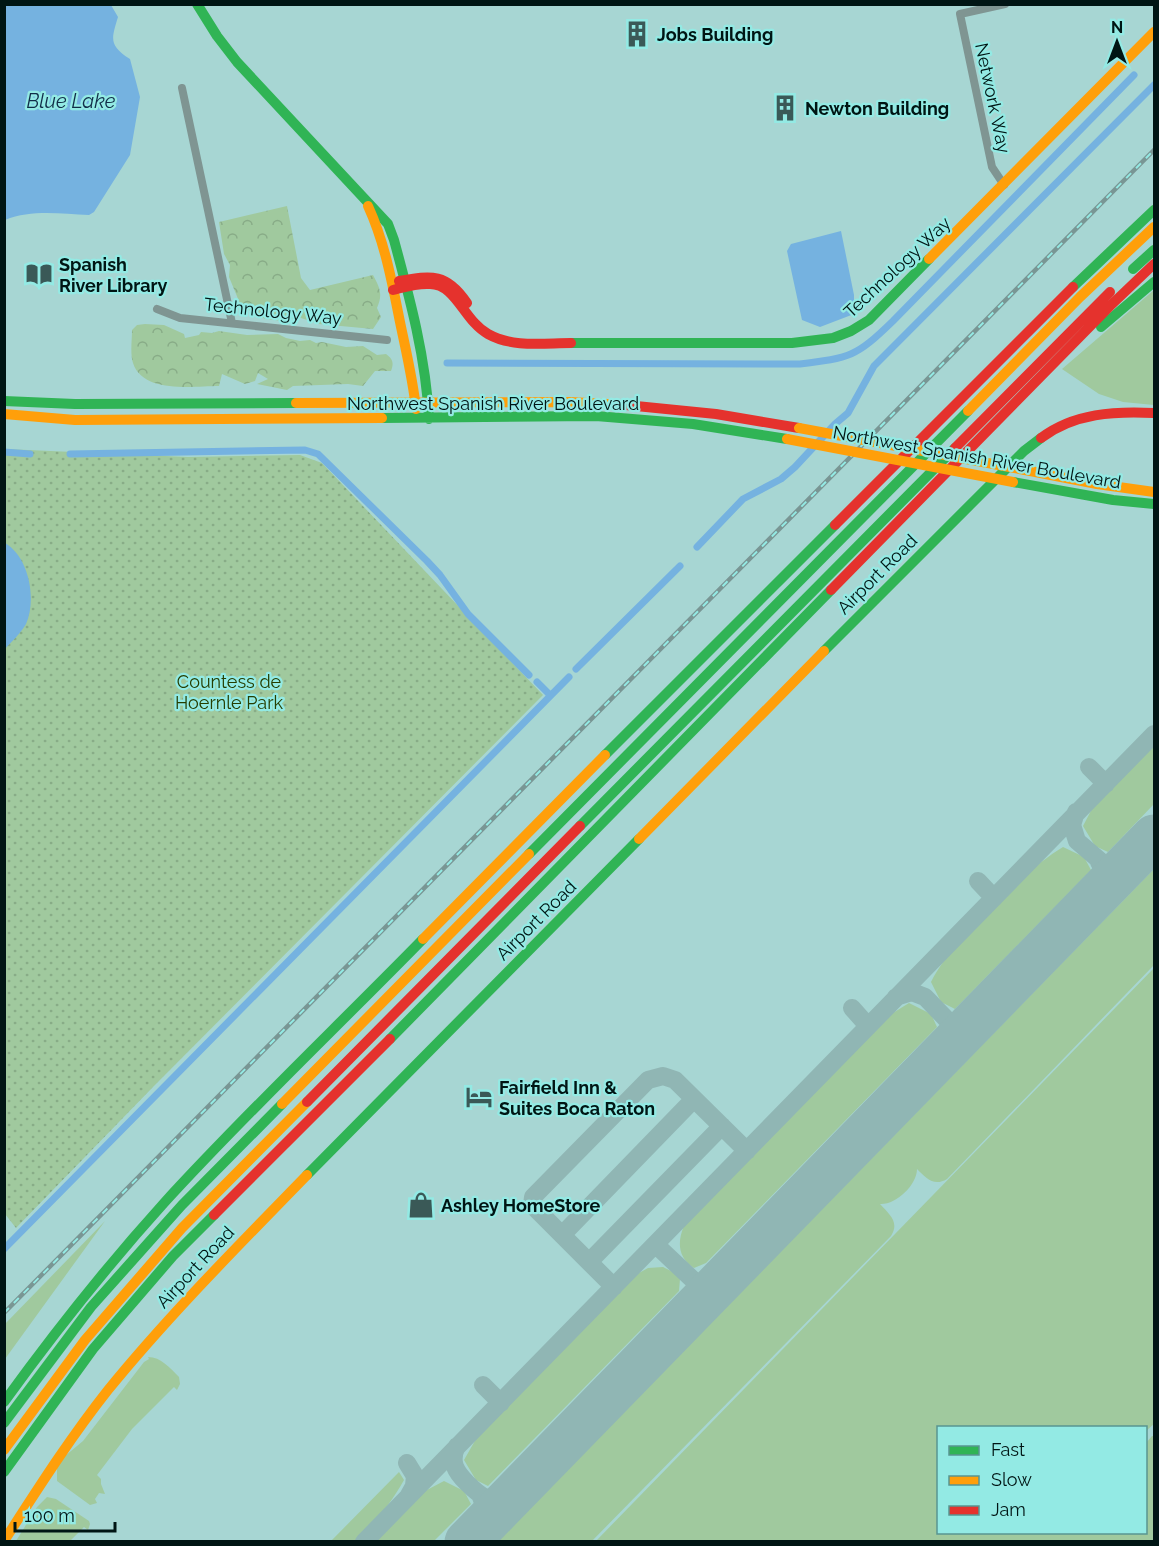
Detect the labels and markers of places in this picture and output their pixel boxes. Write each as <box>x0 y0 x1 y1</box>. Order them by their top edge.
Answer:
building icon: Jobs Building <box>622 19 652 49</box>
place label: Jobs Building <box>657 24 773 45</box>
building icon: Newton Building <box>770 93 800 123</box>
place label: Newton Building <box>805 98 949 119</box>
place label: Spanish River Library <box>59 254 167 296</box>
library icon: Spanish River Library <box>24 259 54 289</box>
place label: Fairfield Inn & Suites Boca Raton <box>499 1077 655 1119</box>
hotel icon: Fairfield Inn & Suites Boca Raton <box>464 1082 494 1112</box>
shop icon: Ashley HomeStore <box>406 1190 436 1220</box>
place label: Ashley HomeStore <box>441 1195 601 1216</box>

